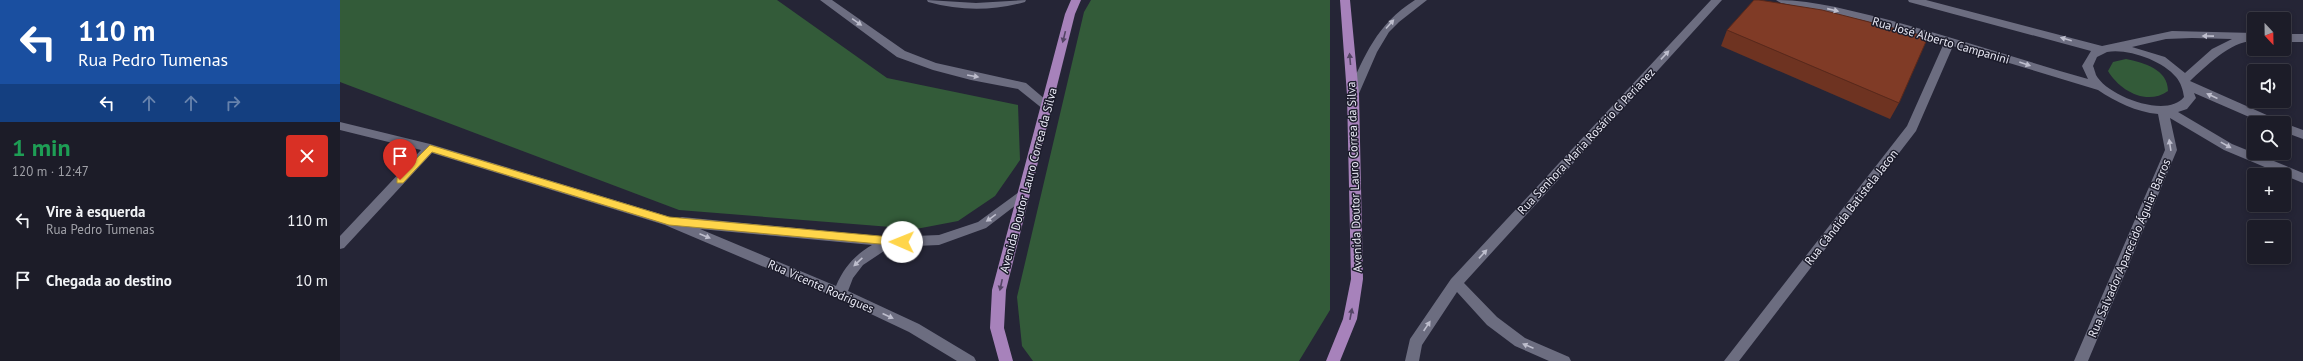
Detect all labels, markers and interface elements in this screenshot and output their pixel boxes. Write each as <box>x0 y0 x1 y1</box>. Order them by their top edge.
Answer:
one-way arrow <box>1827 7 1839 13</box>
text: 110 m <box>78 12 155 49</box>
north arrow <box>2247 12 2291 56</box>
map controls <box>2247 12 2291 264</box>
street label: Rua José Alberto Campanini <box>1871 13 2011 67</box>
icon: left <box>12 16 64 68</box>
one-way arrow <box>851 18 862 26</box>
one-way arrow <box>1385 19 1395 29</box>
one-way arrow <box>1061 31 1067 43</box>
one-way arrow <box>2201 33 2214 39</box>
one-way arrow <box>2060 36 2072 42</box>
text: Rua Pedro Tumenas <box>78 48 228 71</box>
one-way arrow <box>1661 50 1670 60</box>
one-way arrow <box>1347 53 1354 65</box>
one-way arrow <box>2020 62 2032 68</box>
button: sound <box>2247 64 2291 108</box>
street label: Rua Senhora Maria Rosário G Perianez <box>1514 65 1658 217</box>
one-way arrow <box>967 73 979 79</box>
street label: Avenida Doutor Lauro Correa da Silva <box>1343 81 1365 273</box>
street label: Avenida Doutor Lauro Correa da Silva <box>996 86 1060 274</box>
icon: left <box>96 92 118 114</box>
icon: ahead <box>138 92 160 114</box>
icon: ahead <box>180 92 202 114</box>
icon: right <box>222 92 244 114</box>
one-way arrow <box>2207 93 2218 99</box>
button: search <box>2247 116 2291 160</box>
text: 1 min <box>12 132 71 163</box>
button: close <box>286 135 328 177</box>
one-way arrow <box>2167 138 2173 151</box>
pin <box>383 139 417 180</box>
one-way arrow <box>2220 142 2232 148</box>
icon: arrive <box>389 145 411 167</box>
street label: Rua Cândida Batistela Jacon <box>1801 146 1901 268</box>
street label: Rua Salvador Aparecido Águiar Barros <box>2084 156 2174 340</box>
text: 120 m · 12:47 <box>12 163 89 180</box>
button: + <box>2247 168 2291 212</box>
text: Vire à esquerda <box>46 202 145 221</box>
icon: left <box>12 209 34 231</box>
text: 110 m <box>287 211 328 230</box>
one-way arrow <box>986 214 997 222</box>
button: − <box>2247 220 2291 264</box>
text: Rua Pedro Tumenas <box>46 221 154 238</box>
position arrow <box>881 221 923 263</box>
one-way arrow <box>699 233 710 239</box>
one-way arrow <box>1478 249 1487 259</box>
street label: Rua Vicente Rodrigues <box>766 256 876 316</box>
one-way arrow <box>854 257 863 266</box>
icon: arrive <box>12 269 34 291</box>
text: Chegada ao destino <box>46 271 172 290</box>
text: 10 m <box>295 271 328 290</box>
one-way arrow <box>997 279 1003 291</box>
one-way arrow <box>1348 308 1354 321</box>
one-way arrow <box>882 313 894 319</box>
one-way arrow <box>1423 321 1431 331</box>
one-way arrow <box>1522 342 1534 348</box>

